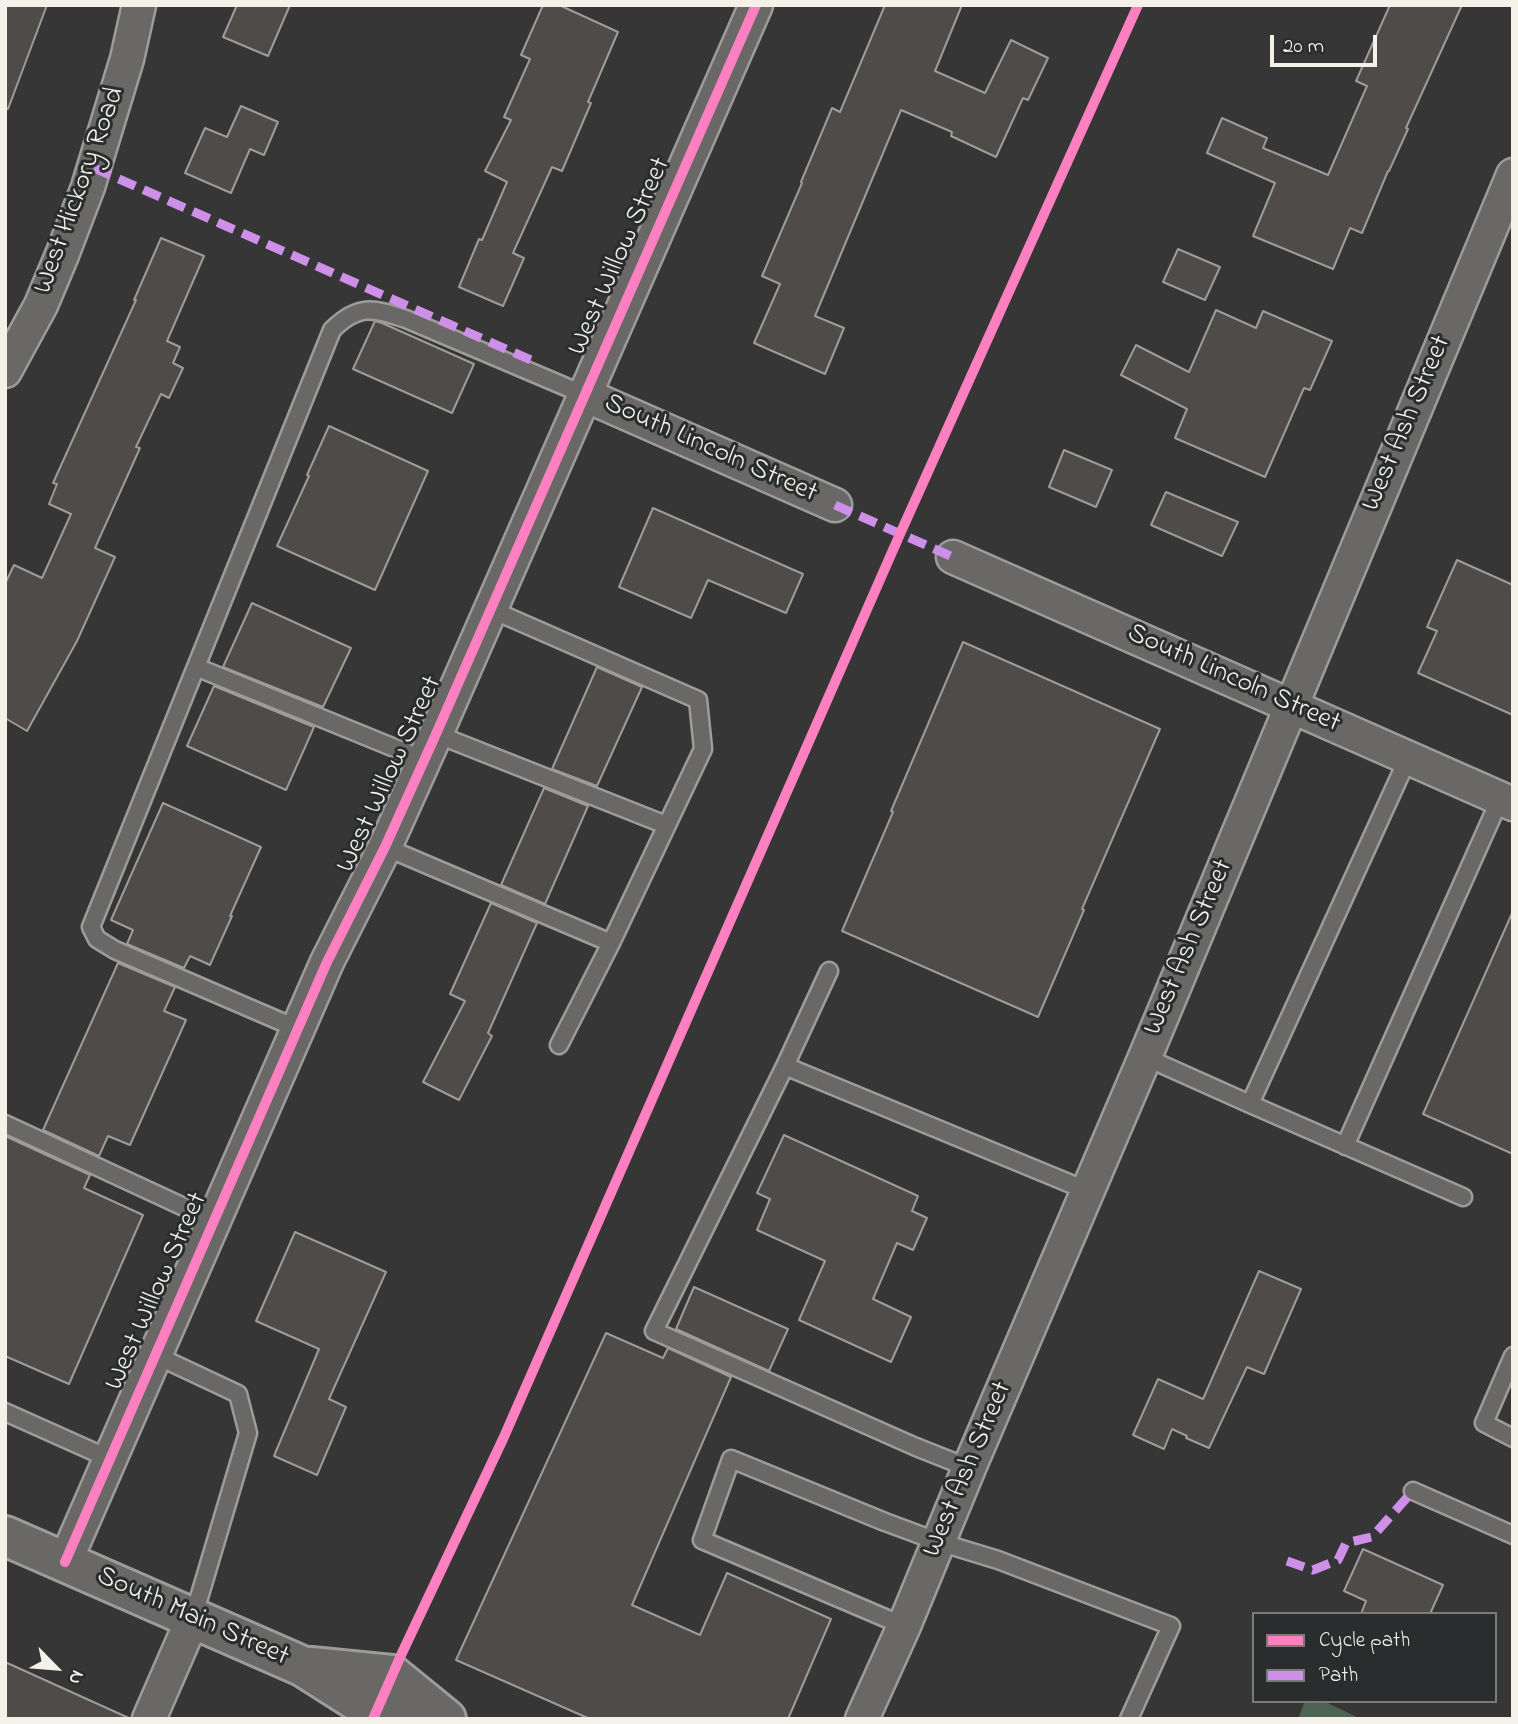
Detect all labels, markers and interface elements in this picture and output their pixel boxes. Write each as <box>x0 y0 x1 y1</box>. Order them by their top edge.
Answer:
scale bar <box>1273 21 1380 65</box>
text: 20 m <box>1283 32 1324 62</box>
street label: West Hickory Road <box>28 83 134 299</box>
street label: West Willow Street <box>562 153 680 361</box>
street label: West Ash Street <box>1356 331 1460 517</box>
street label: South Lincoln Street <box>598 388 822 512</box>
street label: South Lincoln Street <box>1121 618 1345 742</box>
street label: West Willow Street <box>331 671 451 879</box>
street label: West Ash Street <box>1138 855 1242 1041</box>
street label: West Willow Street <box>99 1188 217 1396</box>
street label: West Ash Street <box>917 1377 1021 1563</box>
street label: South Main Street <box>91 1561 293 1675</box>
legend <box>1252 1612 1497 1703</box>
text: Cycle path <box>1319 1626 1410 1656</box>
north arrow <box>21 1633 91 1703</box>
text: Path <box>1319 1661 1358 1691</box>
text: N <box>61 1666 90 1689</box>

